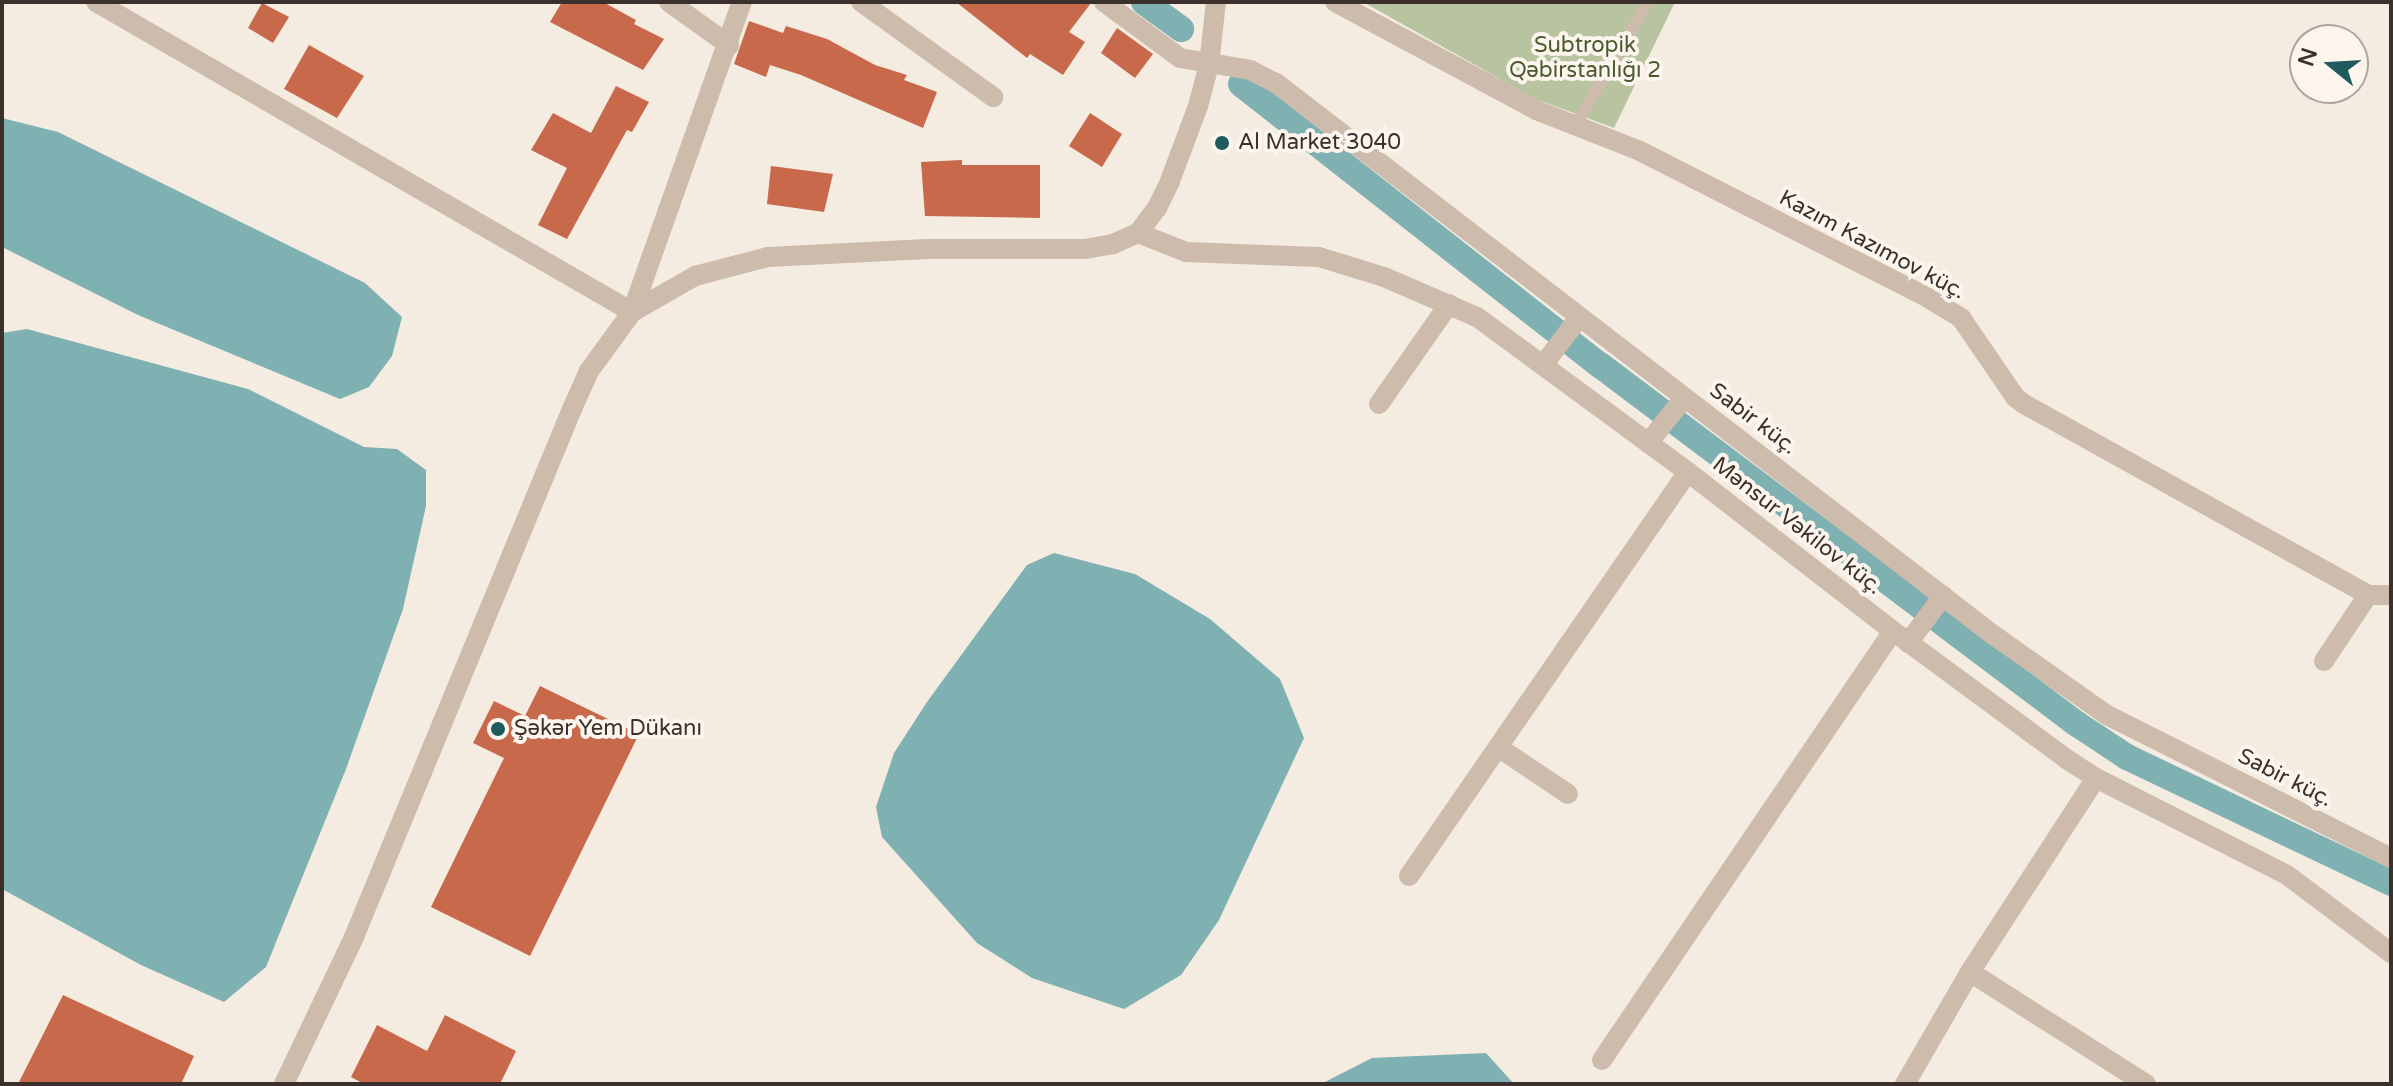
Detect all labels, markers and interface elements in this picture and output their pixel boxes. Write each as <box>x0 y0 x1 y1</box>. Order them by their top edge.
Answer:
north arrow <box>2289 24 2369 104</box>
park label: Subtropik Qəbirstanlığı 2 <box>1509 32 1661 84</box>
text: N <box>2293 45 2323 70</box>
place label: Al Market 3040 <box>1238 130 1401 156</box>
marker: Al Market 3040 <box>1213 134 1231 152</box>
street label: Kazım Kazımov küç. <box>1775 185 1969 305</box>
street label: Sabir küç. <box>1704 378 1802 460</box>
street label: Mənsur Vəkilov küç. <box>1707 452 1887 600</box>
place label: Şəkər Yem Dükanı <box>514 716 702 742</box>
marker: Şəkər Yem Dükanı <box>489 720 507 738</box>
street label: Sabir küç. <box>2233 743 2337 813</box>

